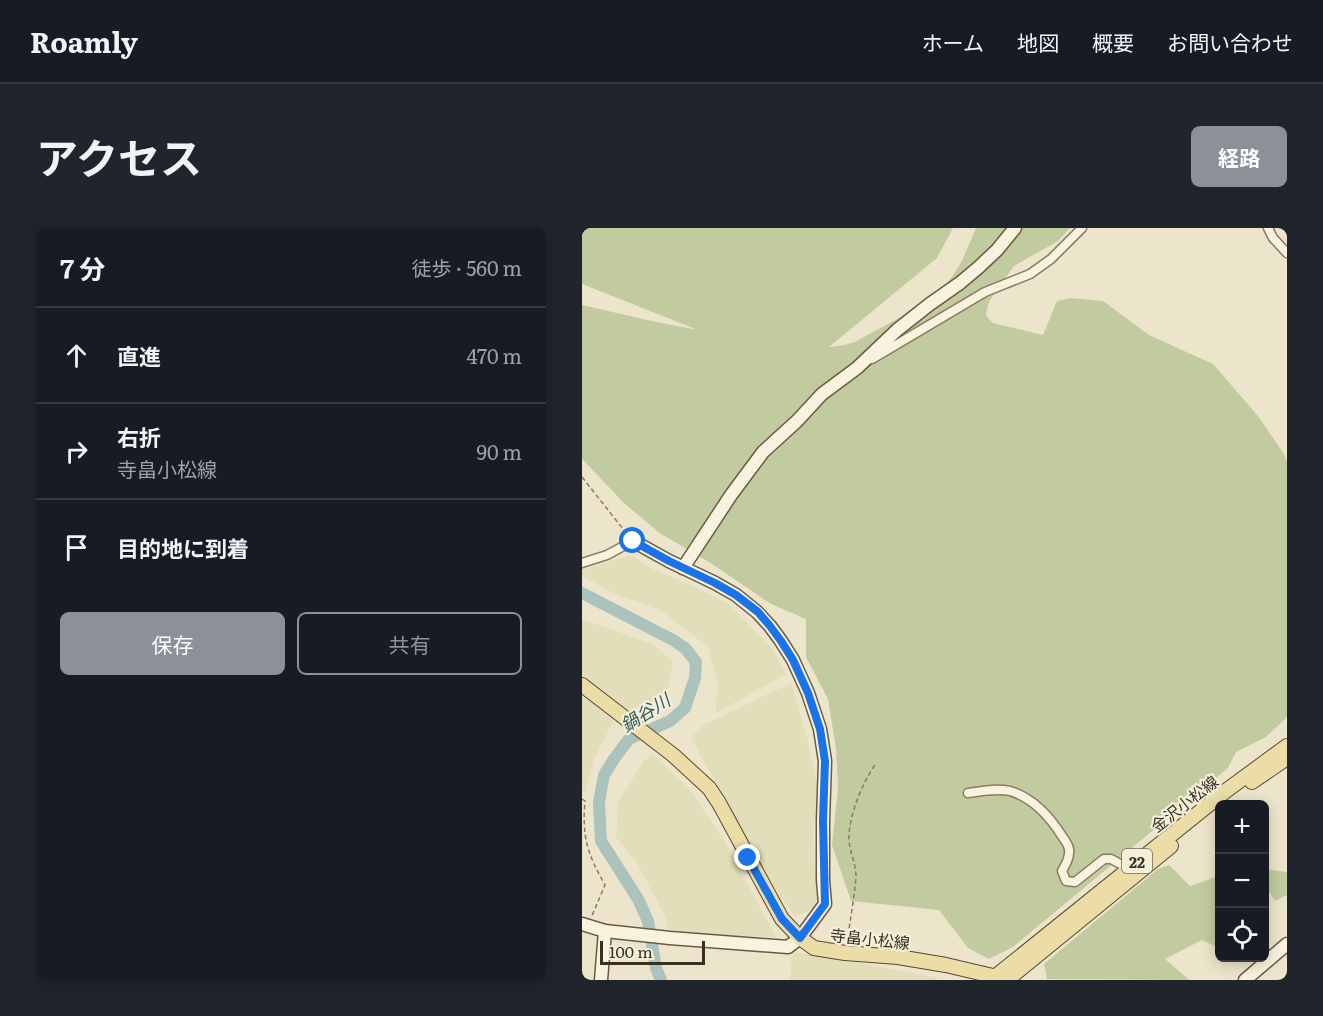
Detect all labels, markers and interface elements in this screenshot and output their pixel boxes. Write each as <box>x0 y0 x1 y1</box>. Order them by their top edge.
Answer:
text: Roamly <box>30 20 138 62</box>
text: ホーム <box>922 26 984 57</box>
text: 地図 <box>1017 26 1059 57</box>
text: 概要 <box>1092 26 1134 57</box>
text: お問い合わせ <box>1167 26 1293 57</box>
text: アクセス <box>36 125 202 187</box>
button: 経路 <box>1191 126 1287 187</box>
text: 7 分 <box>60 248 105 287</box>
text: 徒歩 · 560 m <box>411 252 522 282</box>
icon: ahead <box>60 339 93 372</box>
text: 直進 <box>117 339 161 372</box>
text: 470 m <box>467 340 522 370</box>
text: 右折 <box>117 420 161 453</box>
icon: right <box>60 435 93 468</box>
text: 90 m <box>477 436 522 466</box>
text: 寺畠小松線 <box>117 453 217 483</box>
route start <box>619 527 645 553</box>
icon: arrive <box>60 531 93 564</box>
text: 目的地に到着 <box>117 531 249 564</box>
button: 保存 <box>60 612 285 675</box>
button: 共有 <box>297 612 522 675</box>
water label: 鍋谷川 <box>615 685 677 738</box>
street label: 金沢小松線 <box>1145 769 1223 837</box>
map controls <box>1215 800 1269 962</box>
button: + <box>1215 800 1269 854</box>
route end <box>734 844 760 870</box>
road number: 22 <box>1122 849 1152 873</box>
button: − <box>1215 854 1269 908</box>
button: locate <box>1215 908 1269 962</box>
street label: 寺畠小松線 <box>829 922 911 954</box>
scale bar <box>600 938 705 966</box>
text: 100 m <box>609 939 653 963</box>

